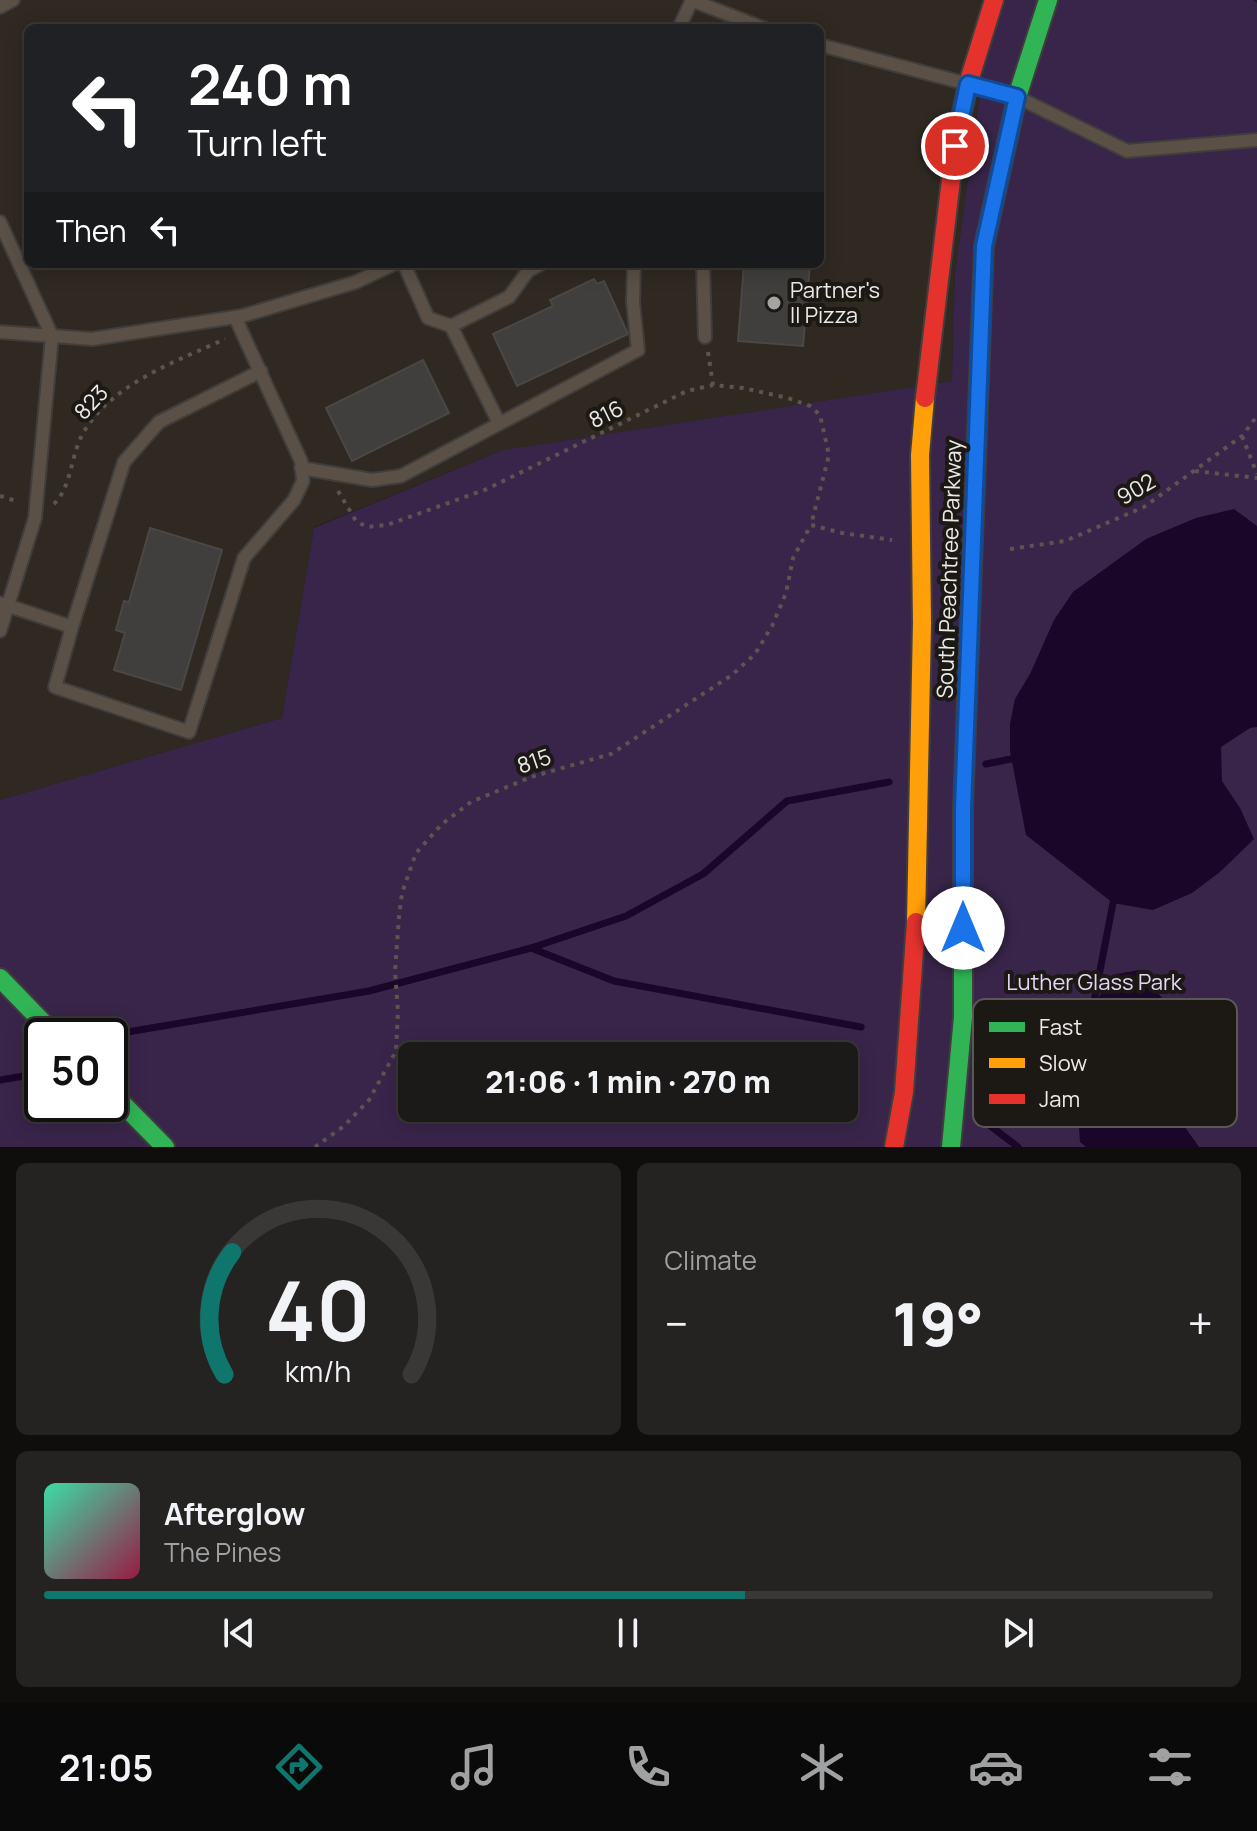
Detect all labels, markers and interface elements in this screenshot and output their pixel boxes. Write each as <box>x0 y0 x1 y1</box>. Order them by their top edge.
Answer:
text: 240 m <box>188 45 353 122</box>
icon: left <box>56 56 160 160</box>
pin <box>921 112 989 180</box>
text: Turn left <box>188 118 327 167</box>
icon: arrive <box>933 124 977 168</box>
icon: left <box>143 208 187 252</box>
text: Then <box>56 210 127 251</box>
place label: Partner's II Pizza <box>790 275 880 330</box>
marker: Partner's II Pizza <box>765 294 783 312</box>
street label: 823 <box>67 378 115 426</box>
street label: 816 <box>584 393 628 435</box>
street label: South Peachtree Parkway <box>929 439 969 699</box>
street label: 902 <box>1111 466 1161 512</box>
street label: 815 <box>513 741 555 781</box>
position arrow <box>921 886 1005 970</box>
park label: Luther Glass Park <box>1006 967 1183 997</box>
legend <box>973 999 1237 1127</box>
text: Fast <box>1039 1012 1082 1042</box>
speed limit sign: 50 <box>24 1018 128 1122</box>
text: Slow <box>1039 1048 1087 1078</box>
text: 21:06 · 1 min · 270 m <box>485 1061 771 1102</box>
text: Jam <box>1039 1084 1080 1114</box>
text: Climate <box>665 1242 757 1278</box>
text: 40 <box>266 1252 371 1366</box>
text: 19° <box>892 1282 984 1364</box>
text: − <box>665 1293 688 1353</box>
text: + <box>1188 1293 1213 1353</box>
text: km/h <box>285 1352 351 1391</box>
text: Afterglow <box>164 1493 305 1534</box>
text: The Pines <box>164 1534 281 1570</box>
icon: previous <box>217 1611 261 1655</box>
icon: pause <box>606 1611 650 1655</box>
icon: next <box>996 1611 1040 1655</box>
icon: directions <box>271 1739 327 1795</box>
icon: music <box>446 1739 502 1795</box>
icon: phone <box>620 1739 676 1795</box>
icon: climate <box>794 1739 850 1795</box>
icon: car <box>968 1739 1024 1795</box>
icon: filters <box>1142 1739 1198 1795</box>
text: 21:05 <box>59 1743 153 1792</box>

